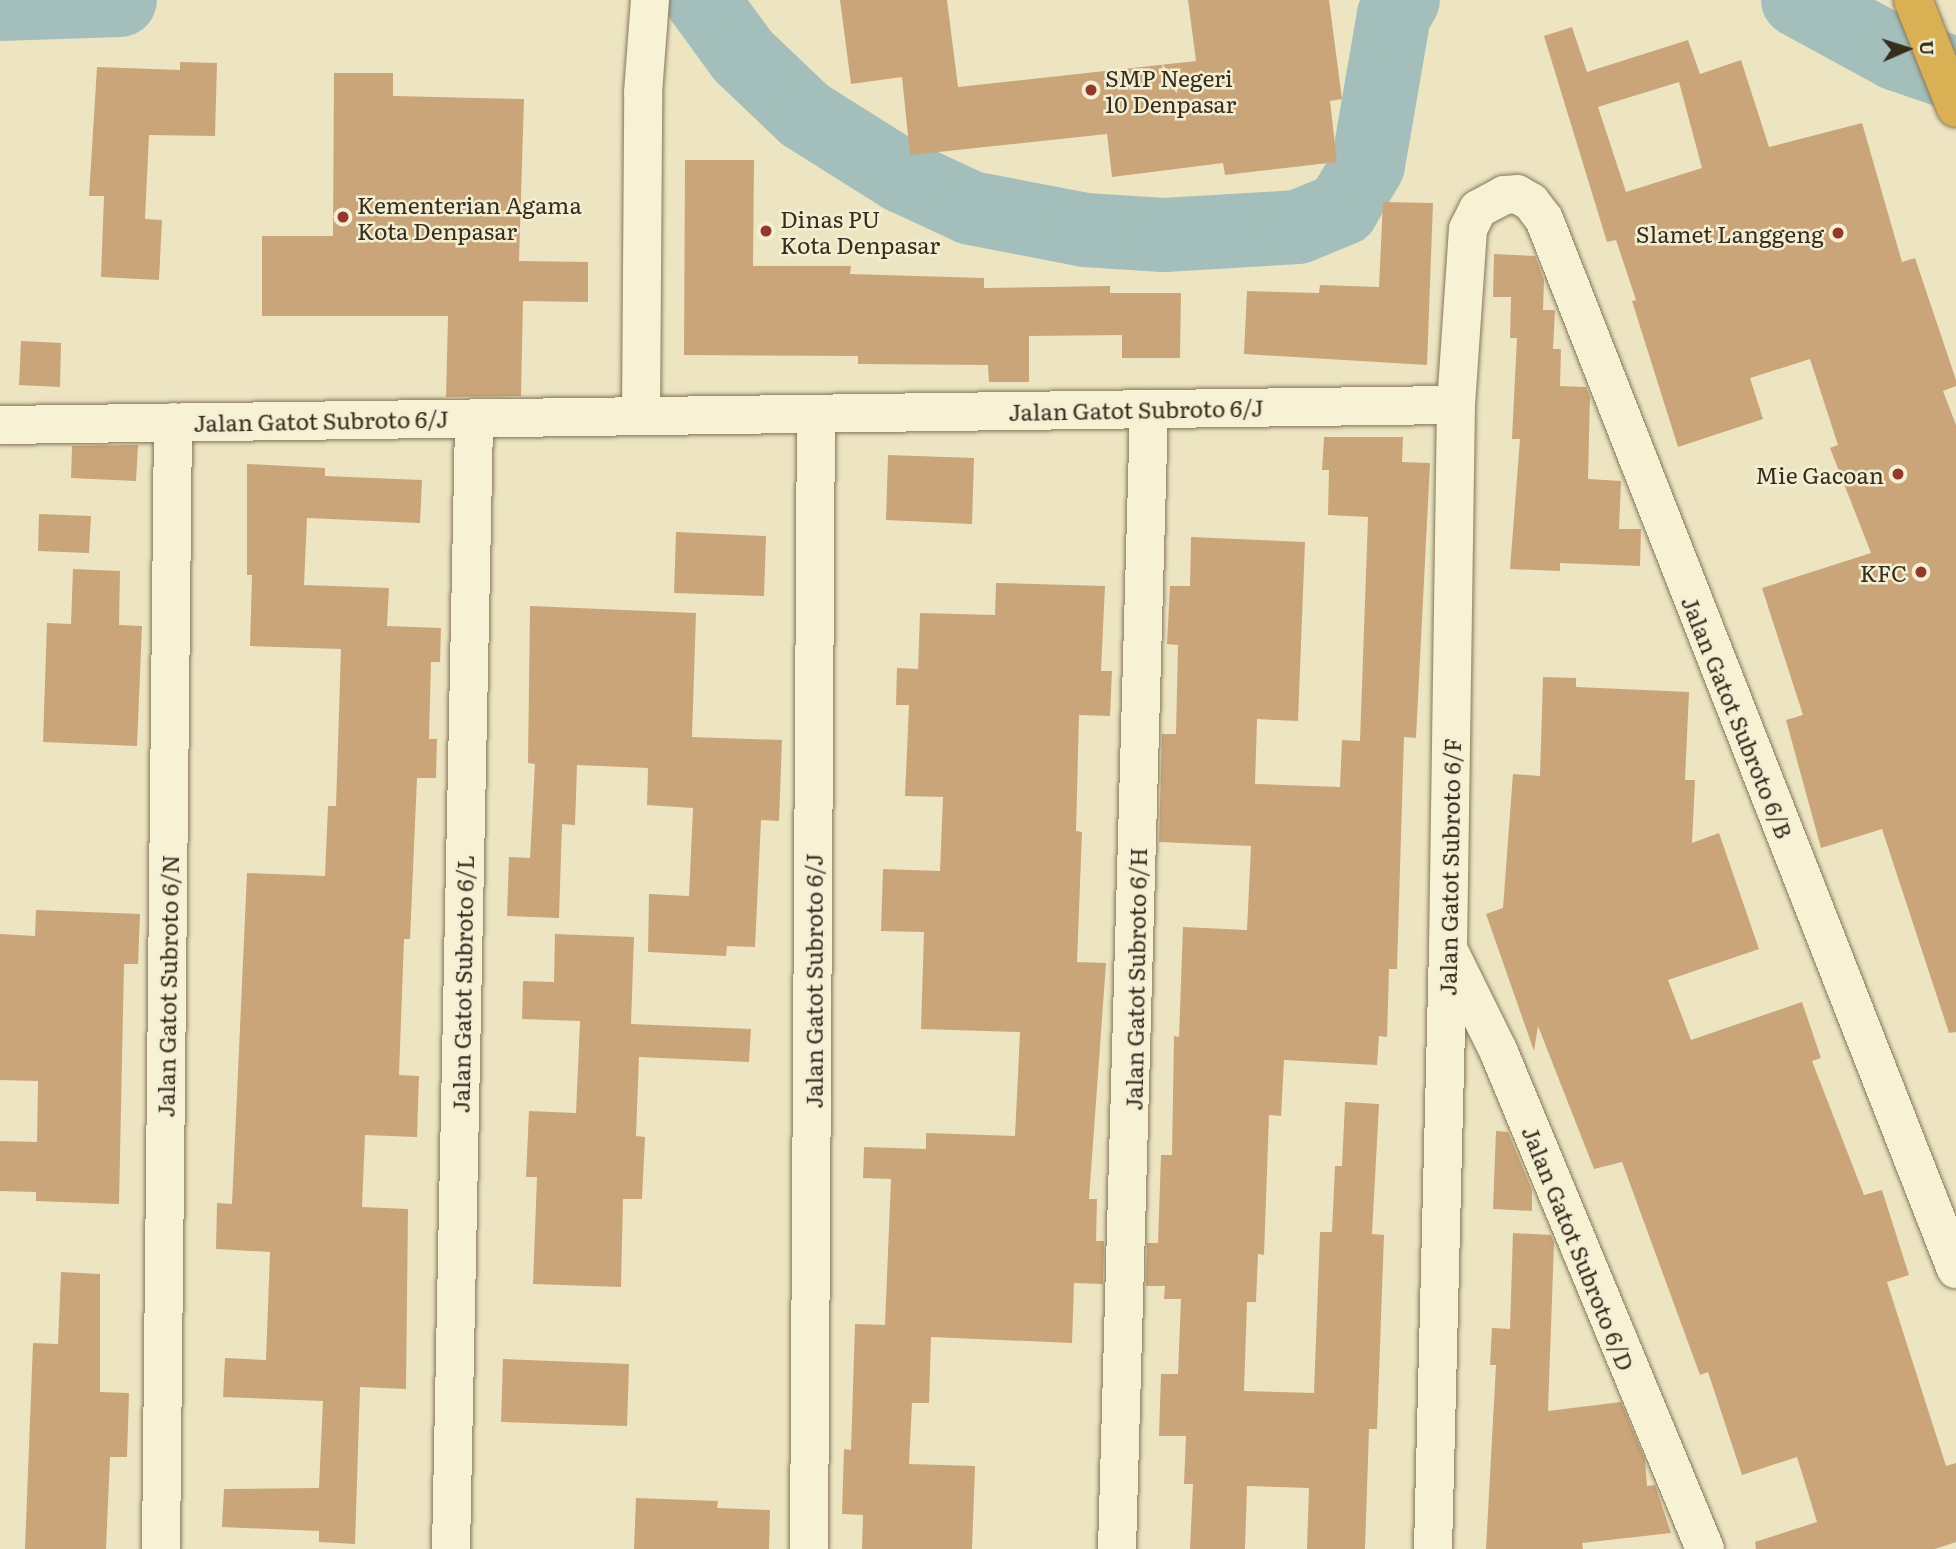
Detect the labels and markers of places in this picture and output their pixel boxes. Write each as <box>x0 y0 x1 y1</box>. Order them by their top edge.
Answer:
place label: SMP Negeri 10 Denpasar <box>1105 63 1236 117</box>
marker: SMP Negeri 10 Denpasar <box>1083 82 1099 98</box>
place label: Kementerian Agama Kota Denpasar <box>357 190 582 244</box>
place label: Dinas PU Kota Denpasar <box>780 204 940 258</box>
marker: Kementerian Agama Kota Denpasar <box>335 209 351 225</box>
place label: Slamet Langgeng <box>1636 219 1824 247</box>
marker: Dinas PU Kota Denpasar <box>758 223 774 239</box>
marker: Slamet Langgeng <box>1830 225 1846 241</box>
place label: Mie Gacoan <box>1755 460 1884 488</box>
marker: Mie Gacoan <box>1890 466 1906 482</box>
place label: KFC <box>1860 558 1907 586</box>
marker: KFC <box>1913 564 1929 580</box>

